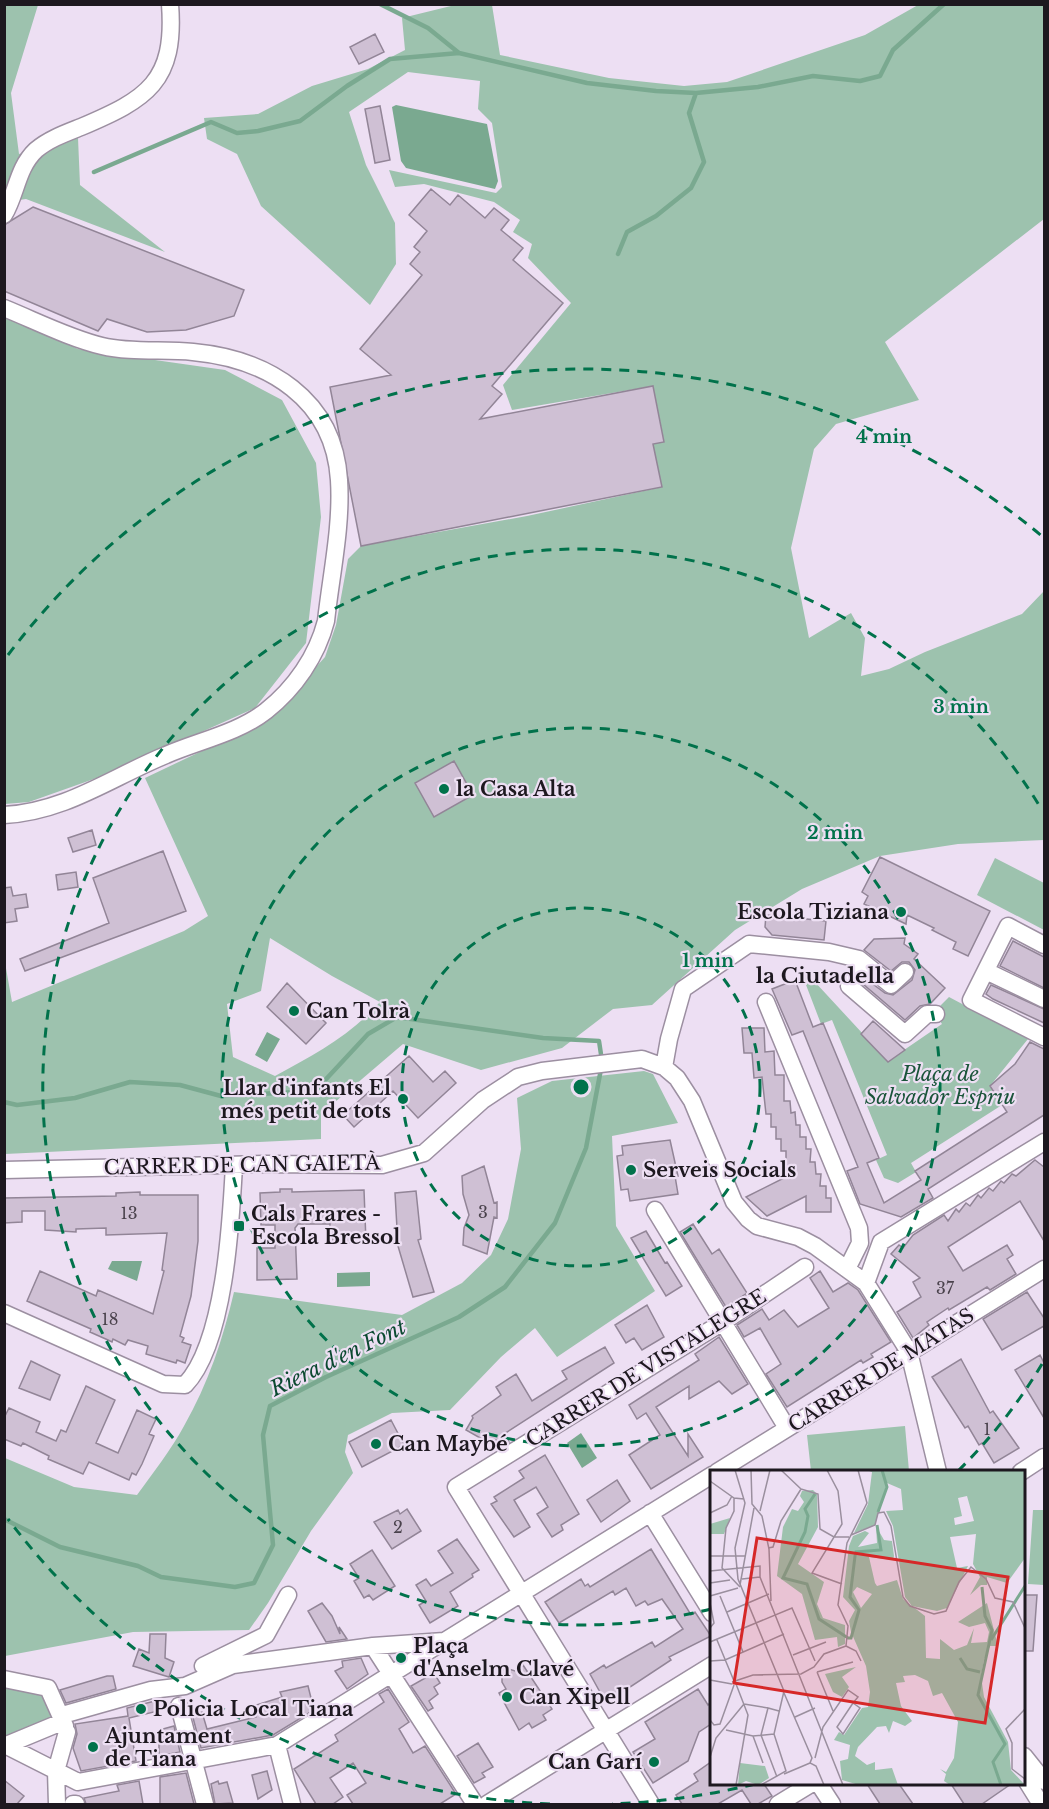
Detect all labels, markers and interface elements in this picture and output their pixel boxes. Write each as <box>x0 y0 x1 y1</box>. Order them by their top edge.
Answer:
text: 4 min <box>856 426 912 448</box>
text: 3 min <box>933 696 989 718</box>
place label: la Casa Alta <box>456 777 576 801</box>
marker: la Casa Alta <box>437 782 451 796</box>
text: 2 min <box>807 822 863 844</box>
place label: Escola Tiziana <box>737 900 890 924</box>
marker: Escola Tiziana <box>894 905 908 919</box>
text: 1 min <box>682 950 734 972</box>
district label: la Ciutadella <box>756 963 894 989</box>
place label: Can Tolrà <box>306 999 410 1023</box>
marker: Can Tolrà <box>287 1004 301 1018</box>
park label: Plaça de Salvador Espriu <box>865 1062 1015 1109</box>
place label: Llar d'infants El més petit de tots <box>220 1076 391 1123</box>
centre of rings <box>571 1077 591 1097</box>
marker: Llar d'infants El més petit de tots <box>396 1092 410 1106</box>
street label: CARRER DE CAN GAIETÀ <box>103 1150 381 1179</box>
place label: Serveis Socials <box>643 1158 796 1182</box>
marker: Serveis Socials <box>624 1163 638 1177</box>
place label: Cals Frares - Escola Bressol <box>251 1202 400 1249</box>
house number: 3 <box>478 1202 488 1222</box>
house number: 13 <box>121 1203 138 1223</box>
marker: Cals Frares - Escola Bressol <box>232 1219 246 1233</box>
house number: 37 <box>936 1278 955 1298</box>
street label: CARRER DE VISTALEGRE <box>521 1284 771 1452</box>
street label: CARRER DE MATAS <box>784 1303 978 1437</box>
house number: 18 <box>102 1309 118 1329</box>
water label: Riera d'en Font <box>265 1314 411 1403</box>
house number: 1 <box>983 1419 991 1439</box>
place label: Can Maybé <box>388 1432 508 1456</box>
marker: Can Maybé <box>369 1437 383 1451</box>
inset map <box>710 1470 1025 1785</box>
house number: 2 <box>393 1517 403 1537</box>
place label: Plaça d'Anselm Clavé <box>413 1634 574 1681</box>
marker: Plaça d'Anselm Clavé <box>394 1651 408 1665</box>
place label: Can Xipell <box>519 1685 630 1709</box>
marker: Can Xipell <box>500 1690 514 1704</box>
place label: Policia Local Tiana <box>153 1697 354 1721</box>
marker: Policia Local Tiana <box>134 1702 148 1716</box>
place label: Ajuntament de Tiana <box>104 1724 232 1771</box>
marker: Ajuntament de Tiana <box>86 1740 100 1754</box>
place label: Can Garí <box>548 1750 643 1774</box>
marker: Can Garí <box>647 1755 661 1769</box>

